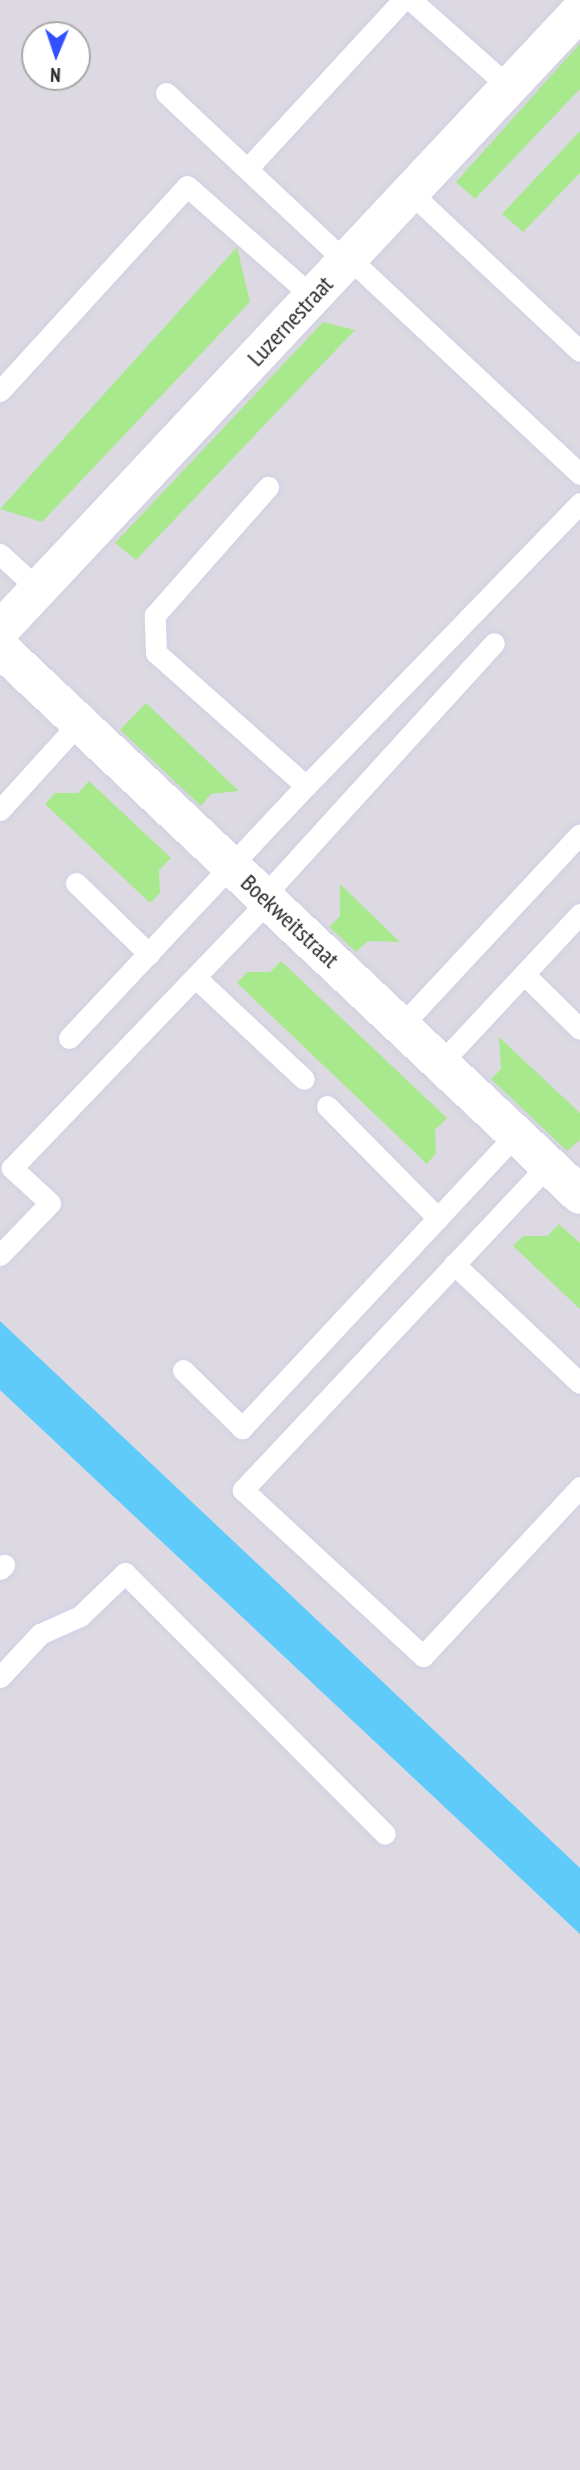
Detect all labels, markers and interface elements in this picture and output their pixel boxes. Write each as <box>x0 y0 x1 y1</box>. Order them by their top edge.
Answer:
north arrow <box>21 21 91 91</box>
text: N <box>50 63 61 87</box>
street label: Luzernestraat <box>241 270 339 372</box>
street label: Boekweitstraat <box>235 868 345 974</box>

